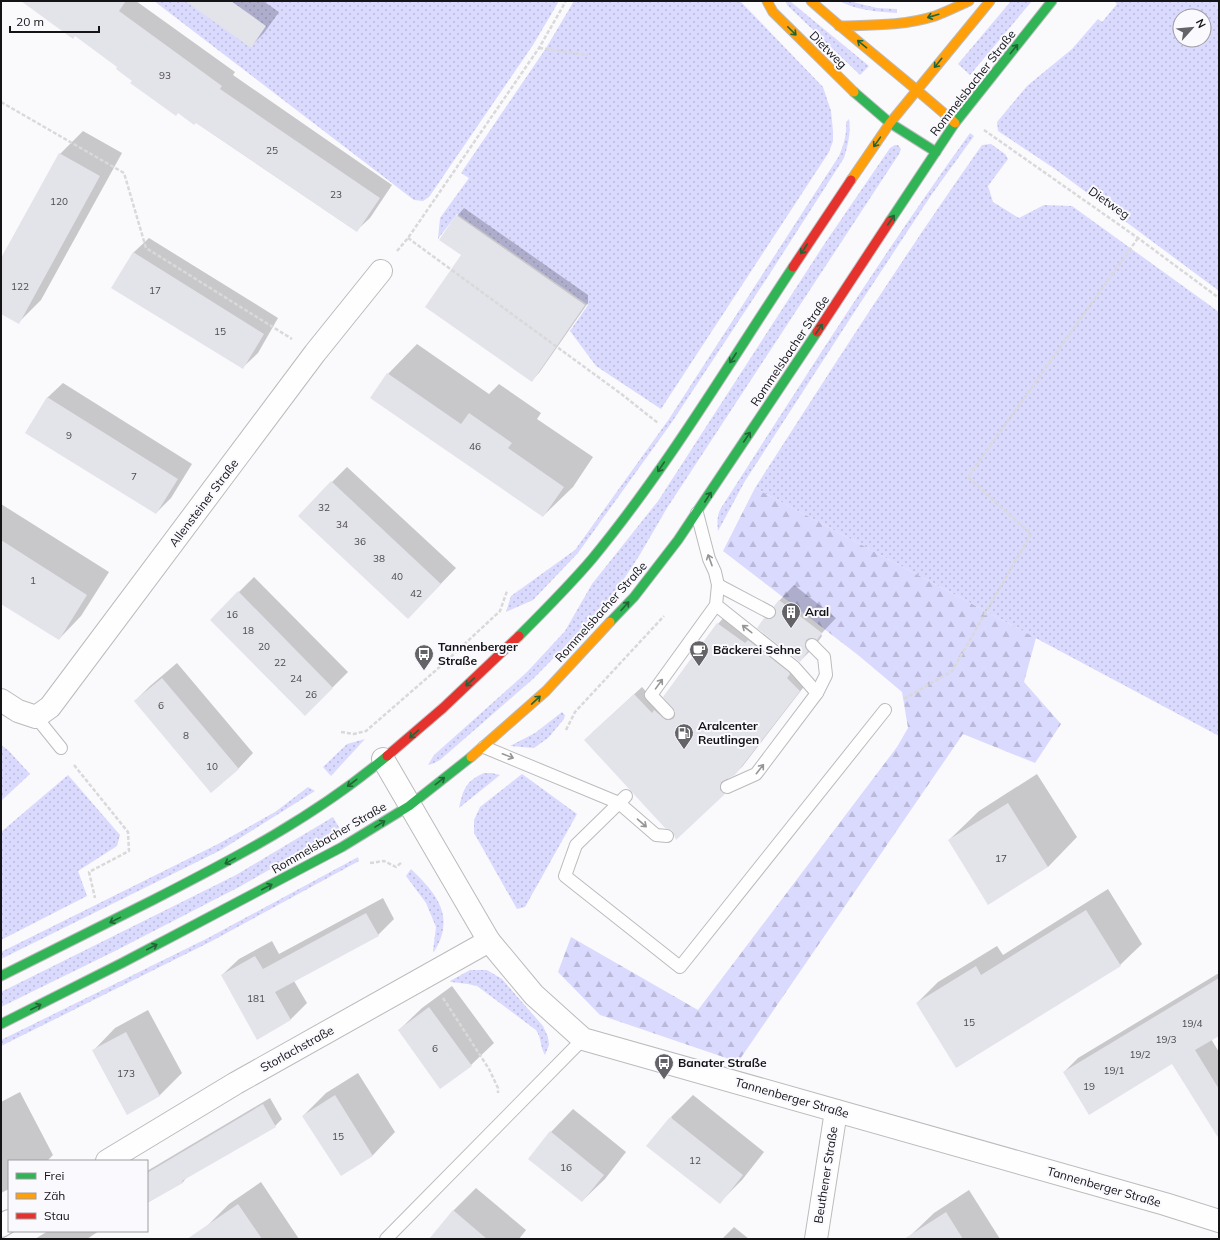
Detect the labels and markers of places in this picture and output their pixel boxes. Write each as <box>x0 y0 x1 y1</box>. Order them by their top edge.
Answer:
building icon: Aral <box>780 601 802 629</box>
place label: Aral <box>805 604 829 619</box>
place label: Tannenberger Straße <box>438 639 518 668</box>
cafe icon: Bäckerei Sehne <box>688 639 710 667</box>
place label: Bäckerei Sehne <box>713 642 801 657</box>
bus stop icon: Tannenberger Straße <box>413 643 435 671</box>
place label: Aralcenter Reutlingen <box>698 718 759 747</box>
fuel station icon: Aralcenter Reutlingen <box>673 722 695 750</box>
bus stop icon: Banater Straße <box>653 1052 675 1080</box>
place label: Banater Straße <box>678 1055 767 1070</box>

